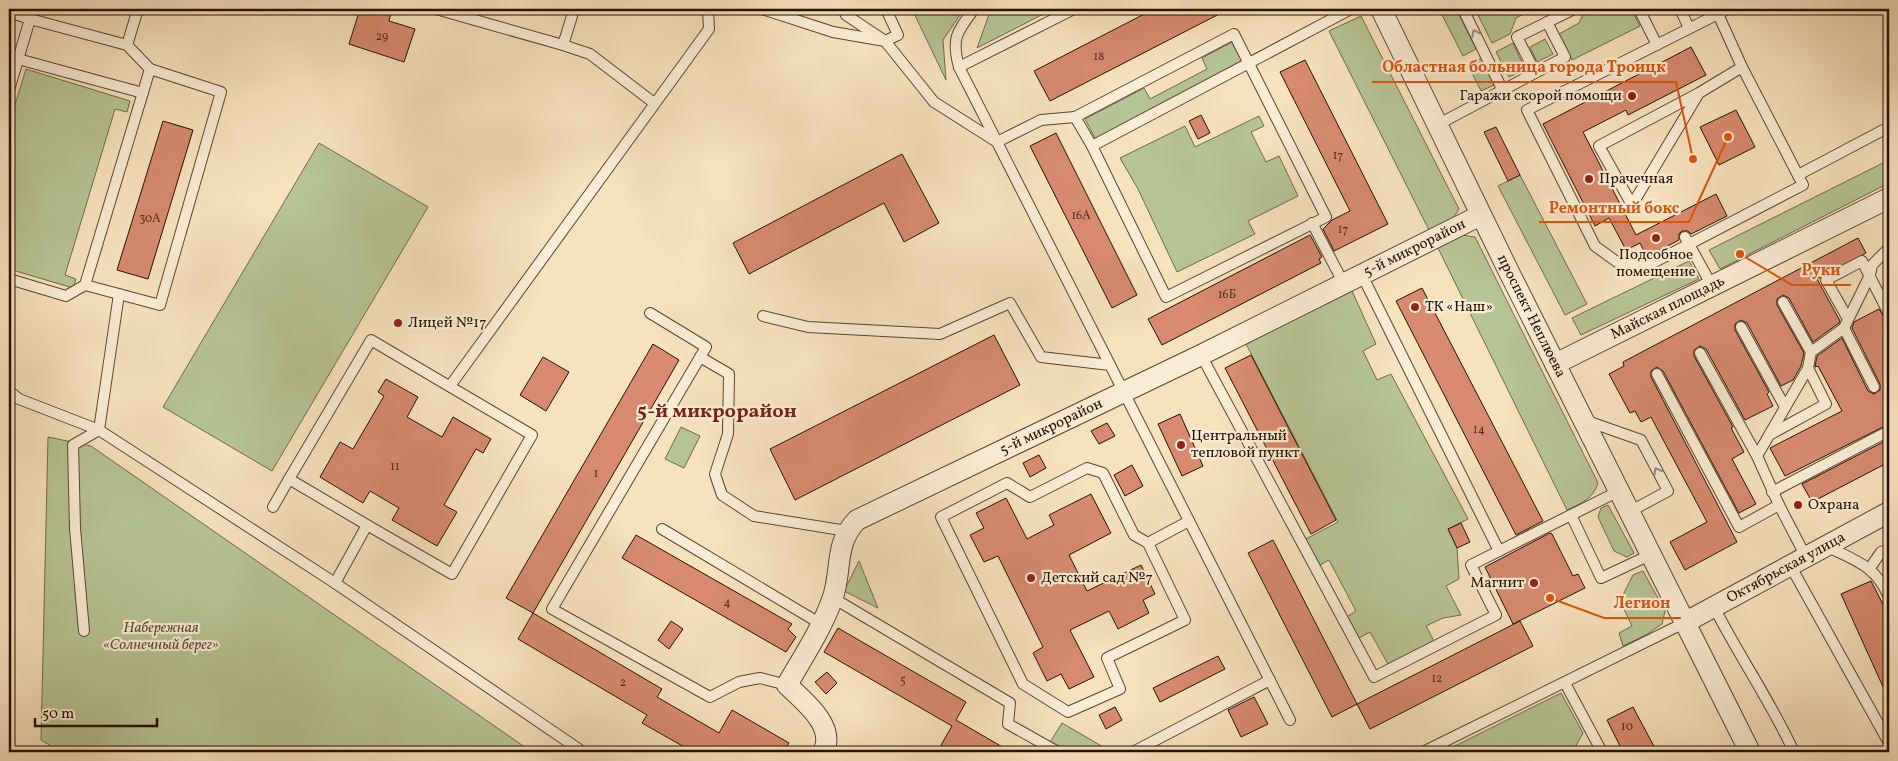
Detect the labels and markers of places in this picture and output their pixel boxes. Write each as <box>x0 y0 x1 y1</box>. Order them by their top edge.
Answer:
callout: Областная больница города Троицк <box>1372 51 1676 82</box>
place label: Гаражи скорой помощи <box>1459 86 1622 107</box>
marker: Гаражи скорой помощи <box>1626 90 1638 102</box>
place label: Прачечная <box>1599 169 1673 190</box>
marker: Прачечная <box>1583 173 1595 185</box>
callout: Ремонтный бокс <box>1539 191 1689 222</box>
marker: Подсобное помещение <box>1650 232 1662 244</box>
place label: Подсобное помещение <box>1616 245 1696 283</box>
callout: Руки <box>1792 254 1851 285</box>
place label: ТК «Наш» <box>1425 297 1493 318</box>
marker: ТК «Наш» <box>1409 301 1421 313</box>
place label: Лицей №17 <box>408 313 486 334</box>
marker: Лицей №17 <box>392 317 404 329</box>
place label: Центральный тепловой пункт <box>1191 426 1300 464</box>
marker: Центральный тепловой пункт <box>1175 439 1187 451</box>
place label: Охрана <box>1808 495 1859 516</box>
marker: Охрана <box>1792 499 1804 511</box>
place label: Детский сад №7 <box>1041 568 1153 589</box>
marker: Детский сад №7 <box>1025 572 1037 584</box>
place label: Магнит <box>1470 573 1524 594</box>
marker: Магнит <box>1528 577 1540 589</box>
callout: Легион <box>1604 587 1681 618</box>

